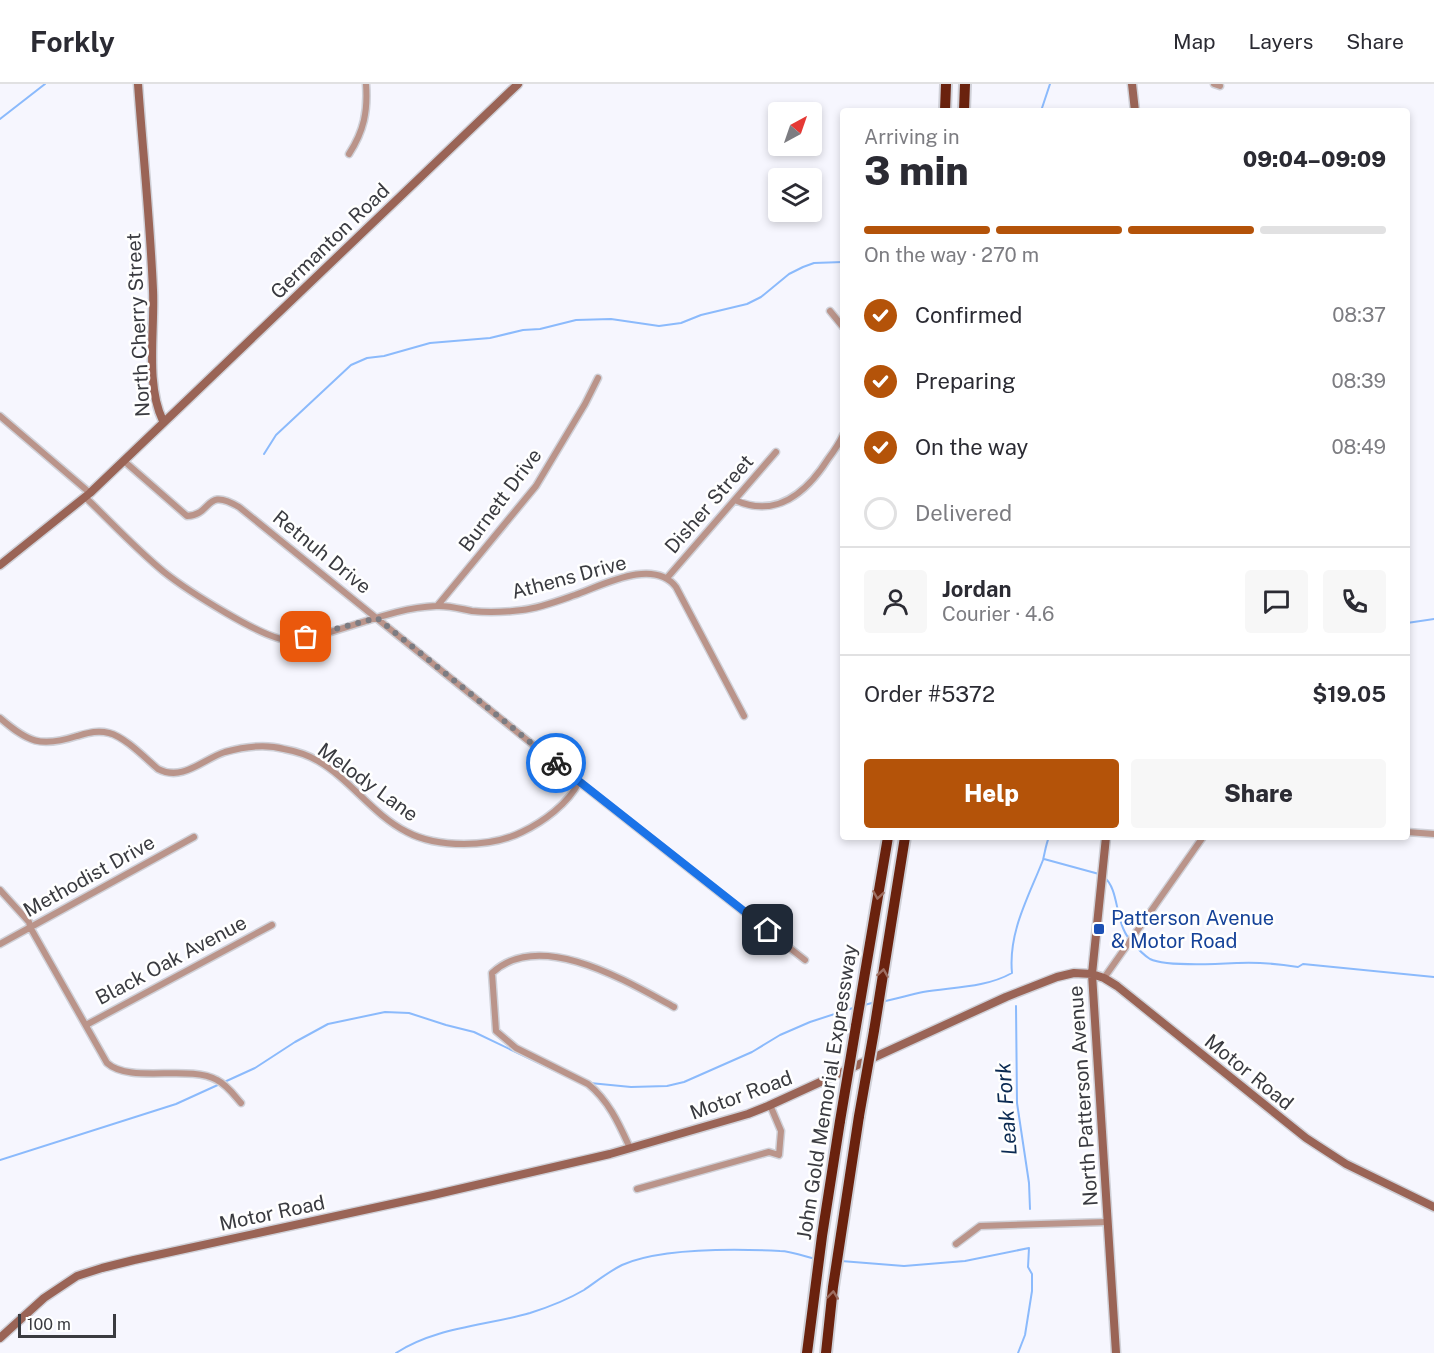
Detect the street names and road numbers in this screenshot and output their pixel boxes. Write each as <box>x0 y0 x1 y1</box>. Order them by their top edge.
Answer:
street label: Germanton Road <box>266 178 394 304</box>
street label: North Cherry Street <box>121 232 155 418</box>
street label: Burnett Drive <box>454 444 546 556</box>
street label: Disher Street <box>660 450 758 558</box>
street label: Retnuh Drive <box>268 505 376 599</box>
street label: Athens Drive <box>509 550 629 604</box>
street label: Melody Lane <box>313 738 423 826</box>
street label: Methodist Drive <box>19 830 159 922</box>
street label: Black Oak Avenue <box>91 910 251 1010</box>
street label: John Gold Memorial Expressway <box>792 942 862 1241</box>
street label: North Patterson Avenue <box>1063 985 1103 1207</box>
street label: Motor Road <box>1200 1029 1298 1115</box>
street label: Motor Road <box>686 1065 796 1125</box>
street label: Motor Road <box>217 1190 327 1236</box>

